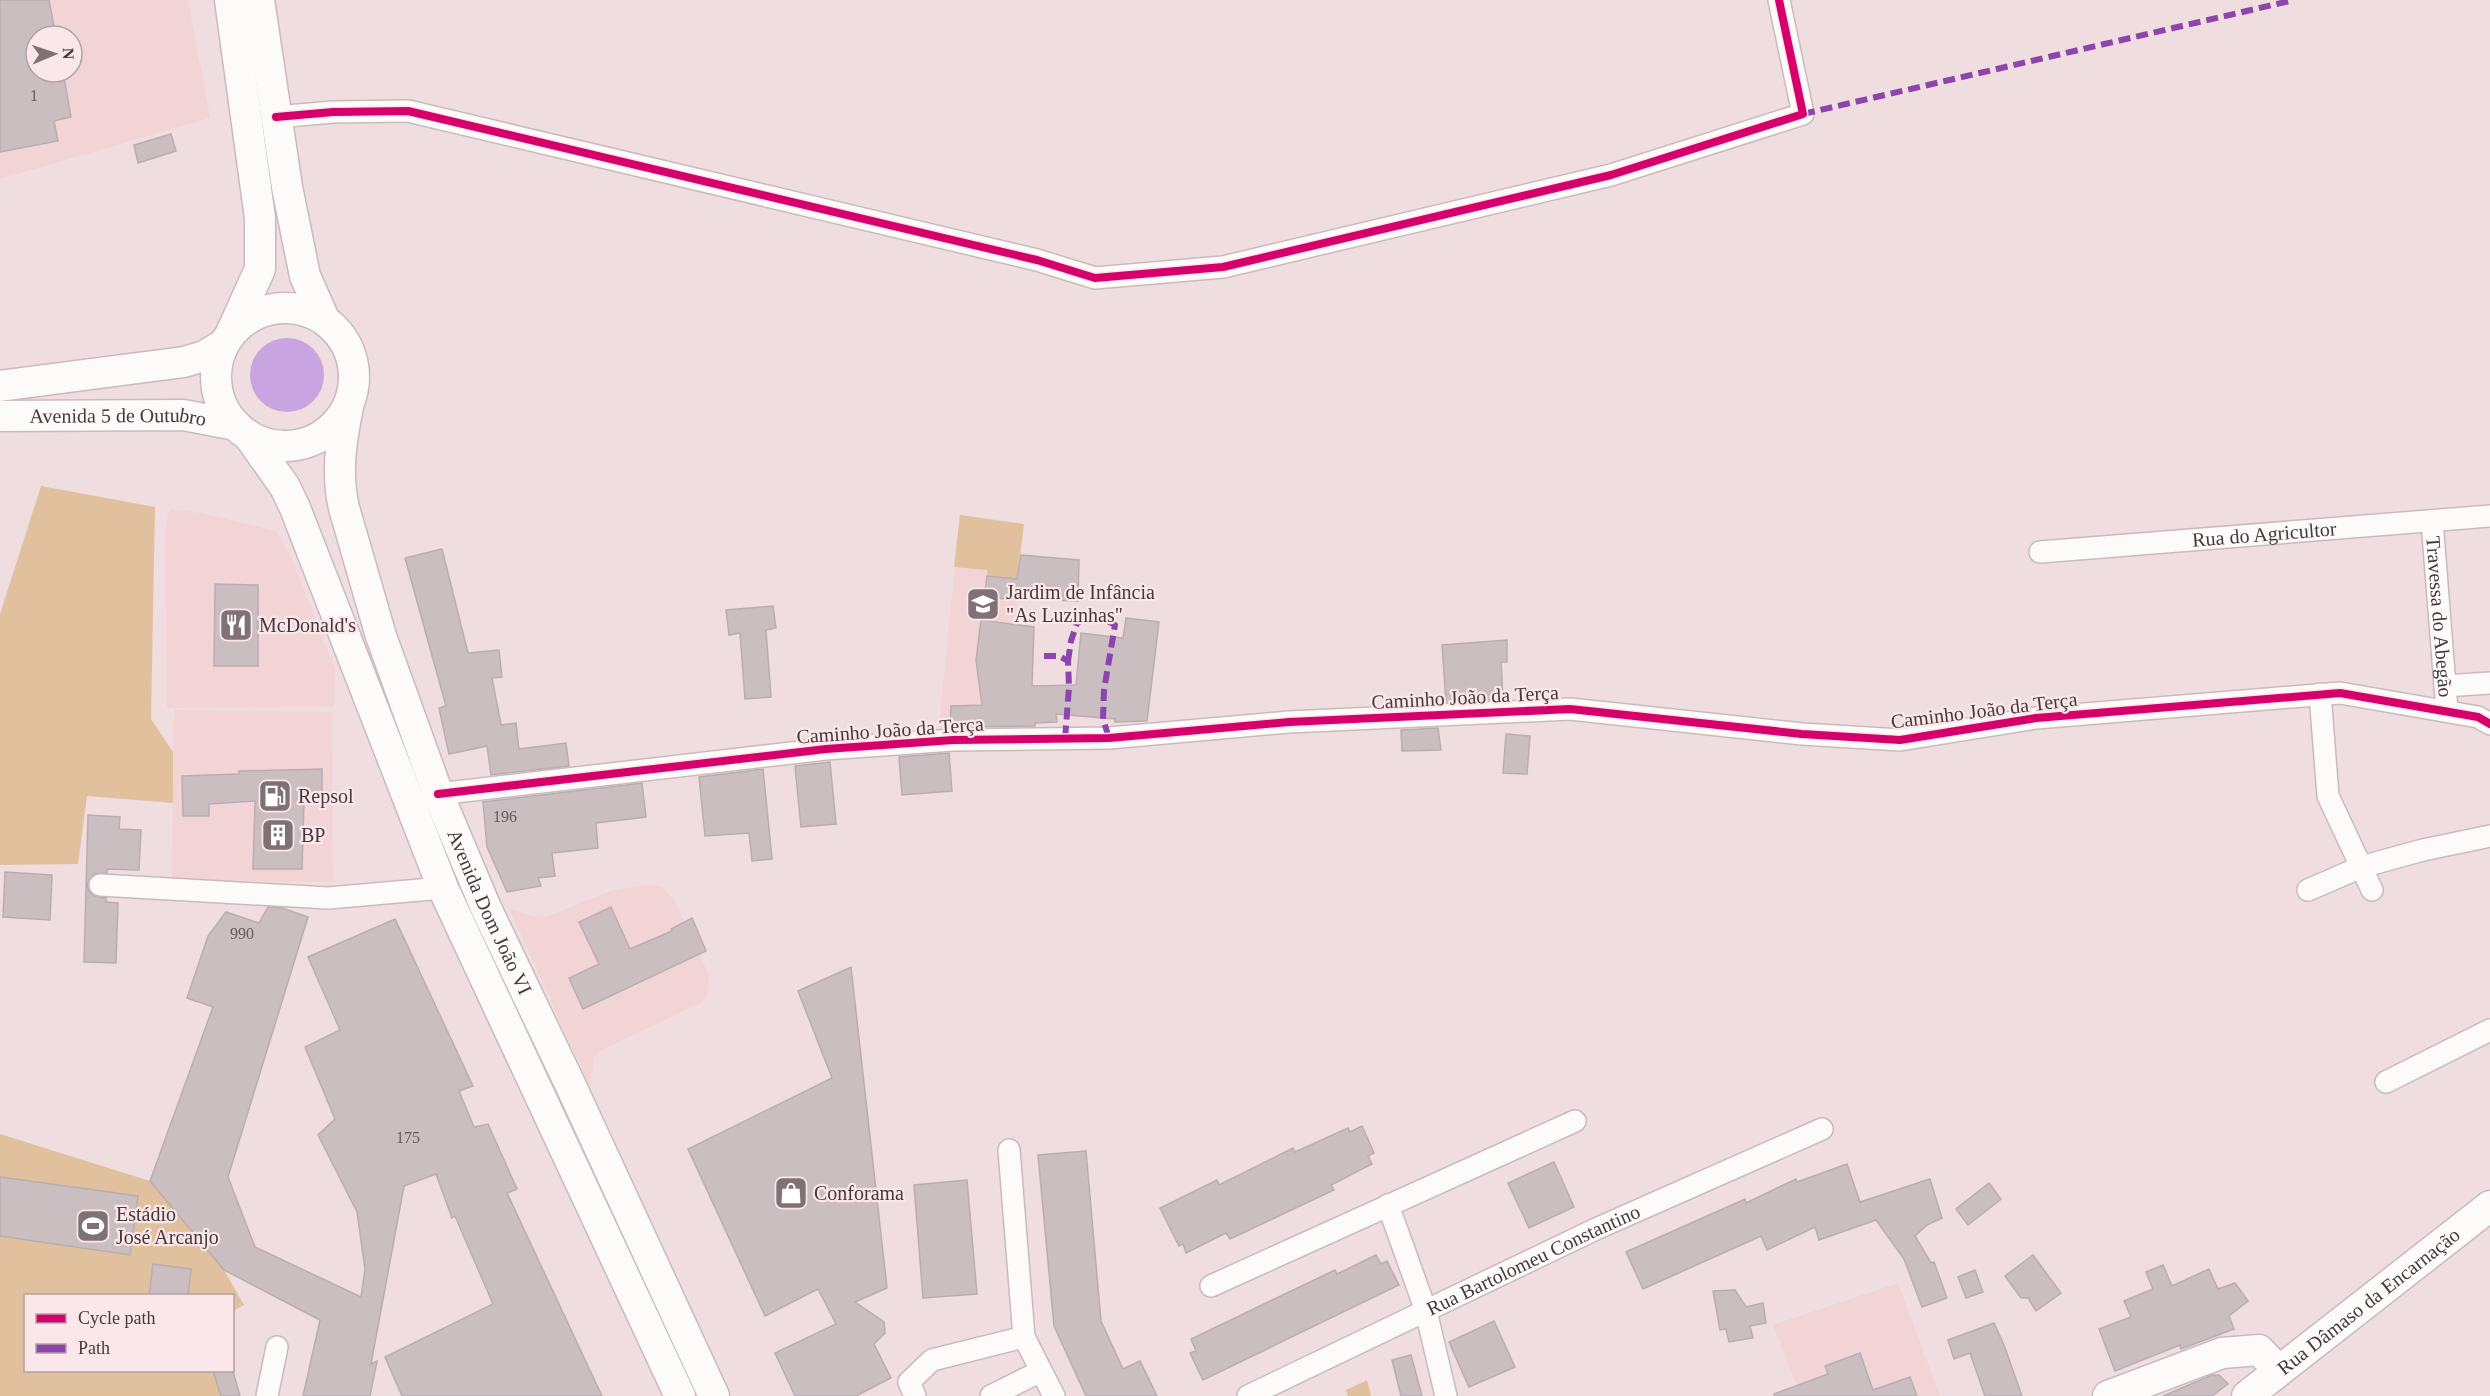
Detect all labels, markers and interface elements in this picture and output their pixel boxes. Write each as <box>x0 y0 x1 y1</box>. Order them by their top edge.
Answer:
north arrow <box>24 24 84 84</box>
text: N <box>60 47 77 60</box>
house number: 1 <box>30 87 38 104</box>
street label: Avenida 5 de Outubro <box>29 404 208 430</box>
street label: Rua do Agricultor <box>2191 517 2338 551</box>
street label: Travessa do Abegão <box>2422 535 2457 698</box>
place label: Jardim de Infância "As Luzinhas" <box>1006 581 1155 626</box>
school or university icon: Jardim de Infância "As Luzinhas" <box>965 586 1001 622</box>
restaurant icon: McDonald's <box>218 607 254 643</box>
place label: McDonald's <box>259 614 356 636</box>
street label: Caminho João da Terça <box>1371 681 1559 714</box>
street label: Caminho João da Terça <box>1890 688 2079 733</box>
street label: Caminho João da Terça <box>796 712 985 749</box>
fuel station icon: Repsol <box>257 778 293 814</box>
place label: Repsol <box>298 785 354 808</box>
house number: 196 <box>493 808 517 825</box>
building icon: BP <box>260 817 296 853</box>
place label: BP <box>301 824 325 846</box>
street label: Avenida Dom João VI <box>443 826 537 998</box>
house number: 990 <box>230 925 254 942</box>
house number: 175 <box>396 1129 420 1146</box>
shop icon: Conforama <box>773 1175 809 1211</box>
place label: Conforama <box>814 1182 904 1204</box>
street label: Rua Bartolomeu Constantino <box>1423 1200 1643 1320</box>
place label: Estádio José Arcanjo <box>116 1203 219 1249</box>
sports icon: Estádio José Arcanjo <box>75 1208 111 1244</box>
street label: Rua Dâmaso da Encarnação <box>2273 1223 2464 1379</box>
legend <box>24 1294 234 1372</box>
text: Cycle path <box>78 1308 155 1328</box>
text: Path <box>78 1338 110 1358</box>

